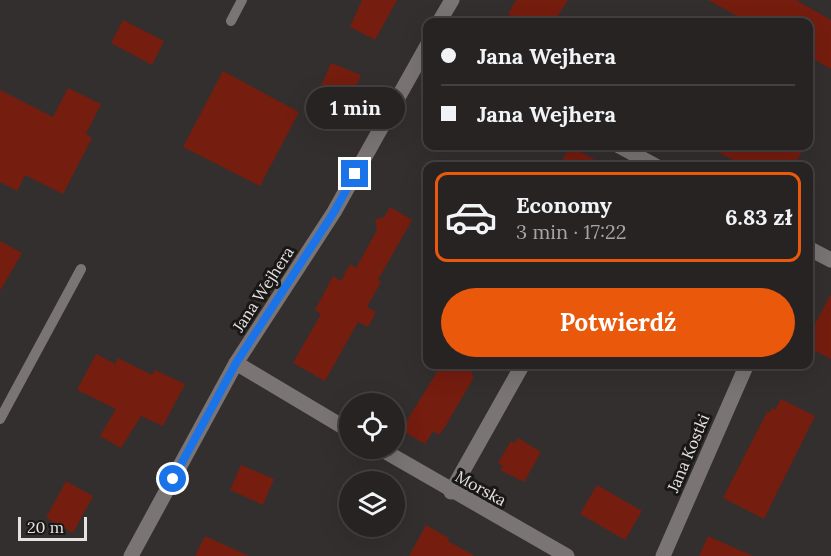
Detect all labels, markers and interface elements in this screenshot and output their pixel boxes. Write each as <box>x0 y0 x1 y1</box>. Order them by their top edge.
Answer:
text: Jana Wejhera <box>477 42 616 70</box>
callout: 1 min <box>306 87 404 129</box>
text: 1 min <box>330 95 381 120</box>
text: Jana Wejhera <box>477 100 616 128</box>
route end <box>341 160 368 187</box>
icon: car <box>444 190 498 244</box>
text: Economy <box>516 191 612 219</box>
text: 6.83 zł <box>725 203 792 231</box>
text: 3 min · 17:22 <box>516 219 627 244</box>
street label: Jana Wejhera <box>227 243 298 336</box>
button: Potwierdź <box>441 288 795 357</box>
map controls <box>339 393 405 537</box>
button: locate <box>339 393 405 459</box>
street label: Jana Kostki <box>662 411 713 496</box>
route start <box>159 465 186 492</box>
street label: Morska <box>452 466 510 510</box>
button: layers <box>339 471 405 537</box>
scale bar <box>18 514 87 542</box>
text: 20 m <box>27 517 64 537</box>

